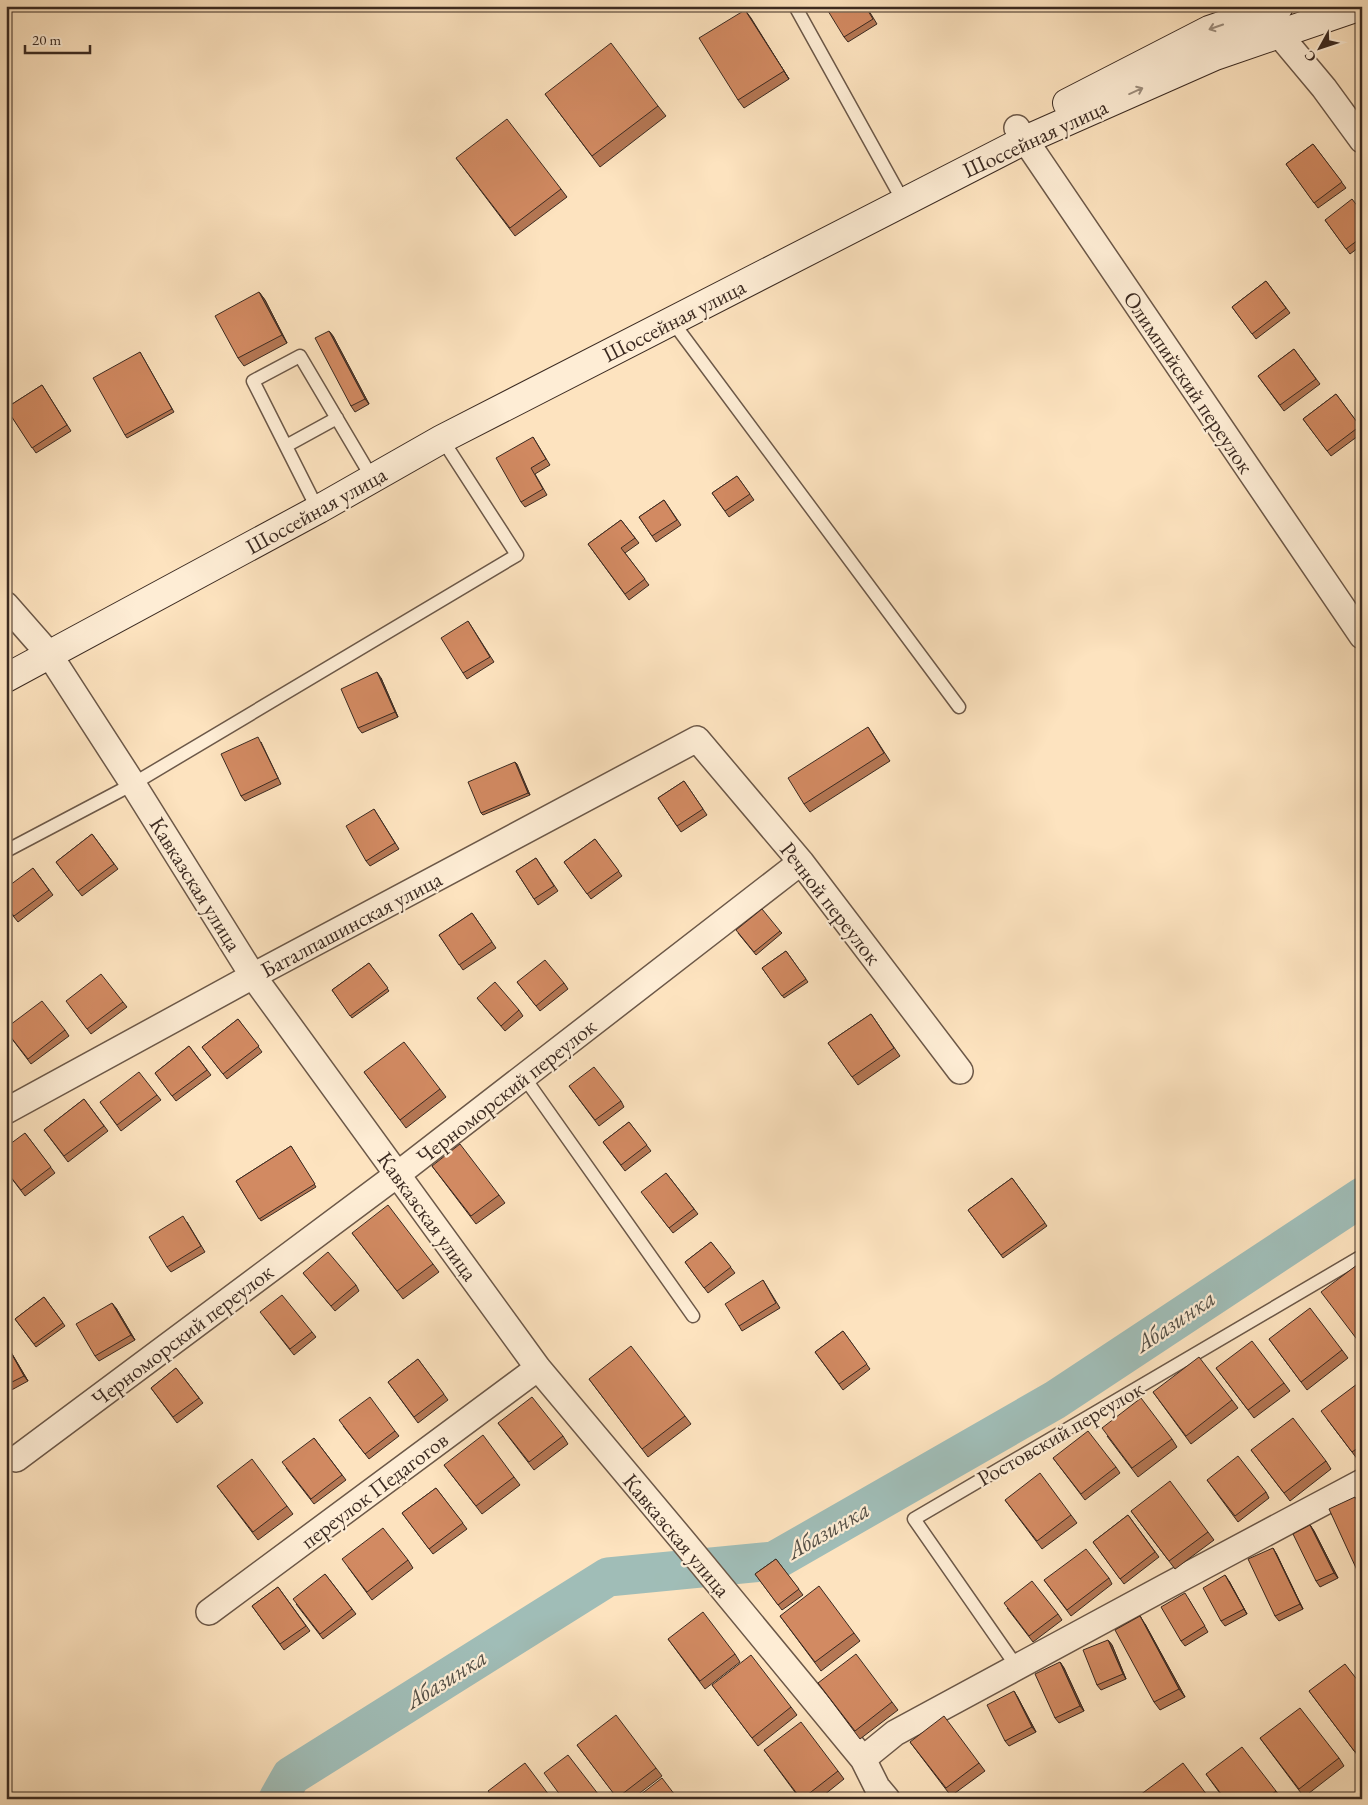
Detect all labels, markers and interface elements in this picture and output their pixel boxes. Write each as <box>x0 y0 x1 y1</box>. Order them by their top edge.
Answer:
scale bar <box>25 22 90 54</box>
north arrow <box>1296 22 1346 72</box>
one-way arrow <box>1209 23 1225 32</box>
text: 20 m <box>32 30 61 49</box>
text: С <box>1300 47 1320 66</box>
one-way arrow <box>1128 85 1143 95</box>
street label: Шоссейная улица <box>958 92 1113 185</box>
street label: Шоссейная улица <box>598 272 751 369</box>
street label: Олимпийский переулок <box>1117 285 1261 479</box>
street label: Шоссейная улица <box>241 460 392 561</box>
street label: Кавказская улица <box>143 812 249 957</box>
street label: Речной переулок <box>773 836 888 971</box>
street label: Баталпашинская улица <box>256 864 447 985</box>
street label: Черноморский переулок <box>410 1012 603 1171</box>
street label: Кавказская улица <box>371 1146 484 1287</box>
street label: Черноморский переулок <box>85 1257 279 1413</box>
water label: Абазинка <box>1127 1282 1221 1360</box>
street label: Ростовский переулок <box>972 1374 1149 1493</box>
street label: переулок Педагогов <box>295 1425 454 1555</box>
street label: Кавказская улица <box>616 1467 737 1603</box>
water label: Абазинка <box>779 1493 875 1567</box>
water label: Абазинка <box>397 1641 492 1717</box>

